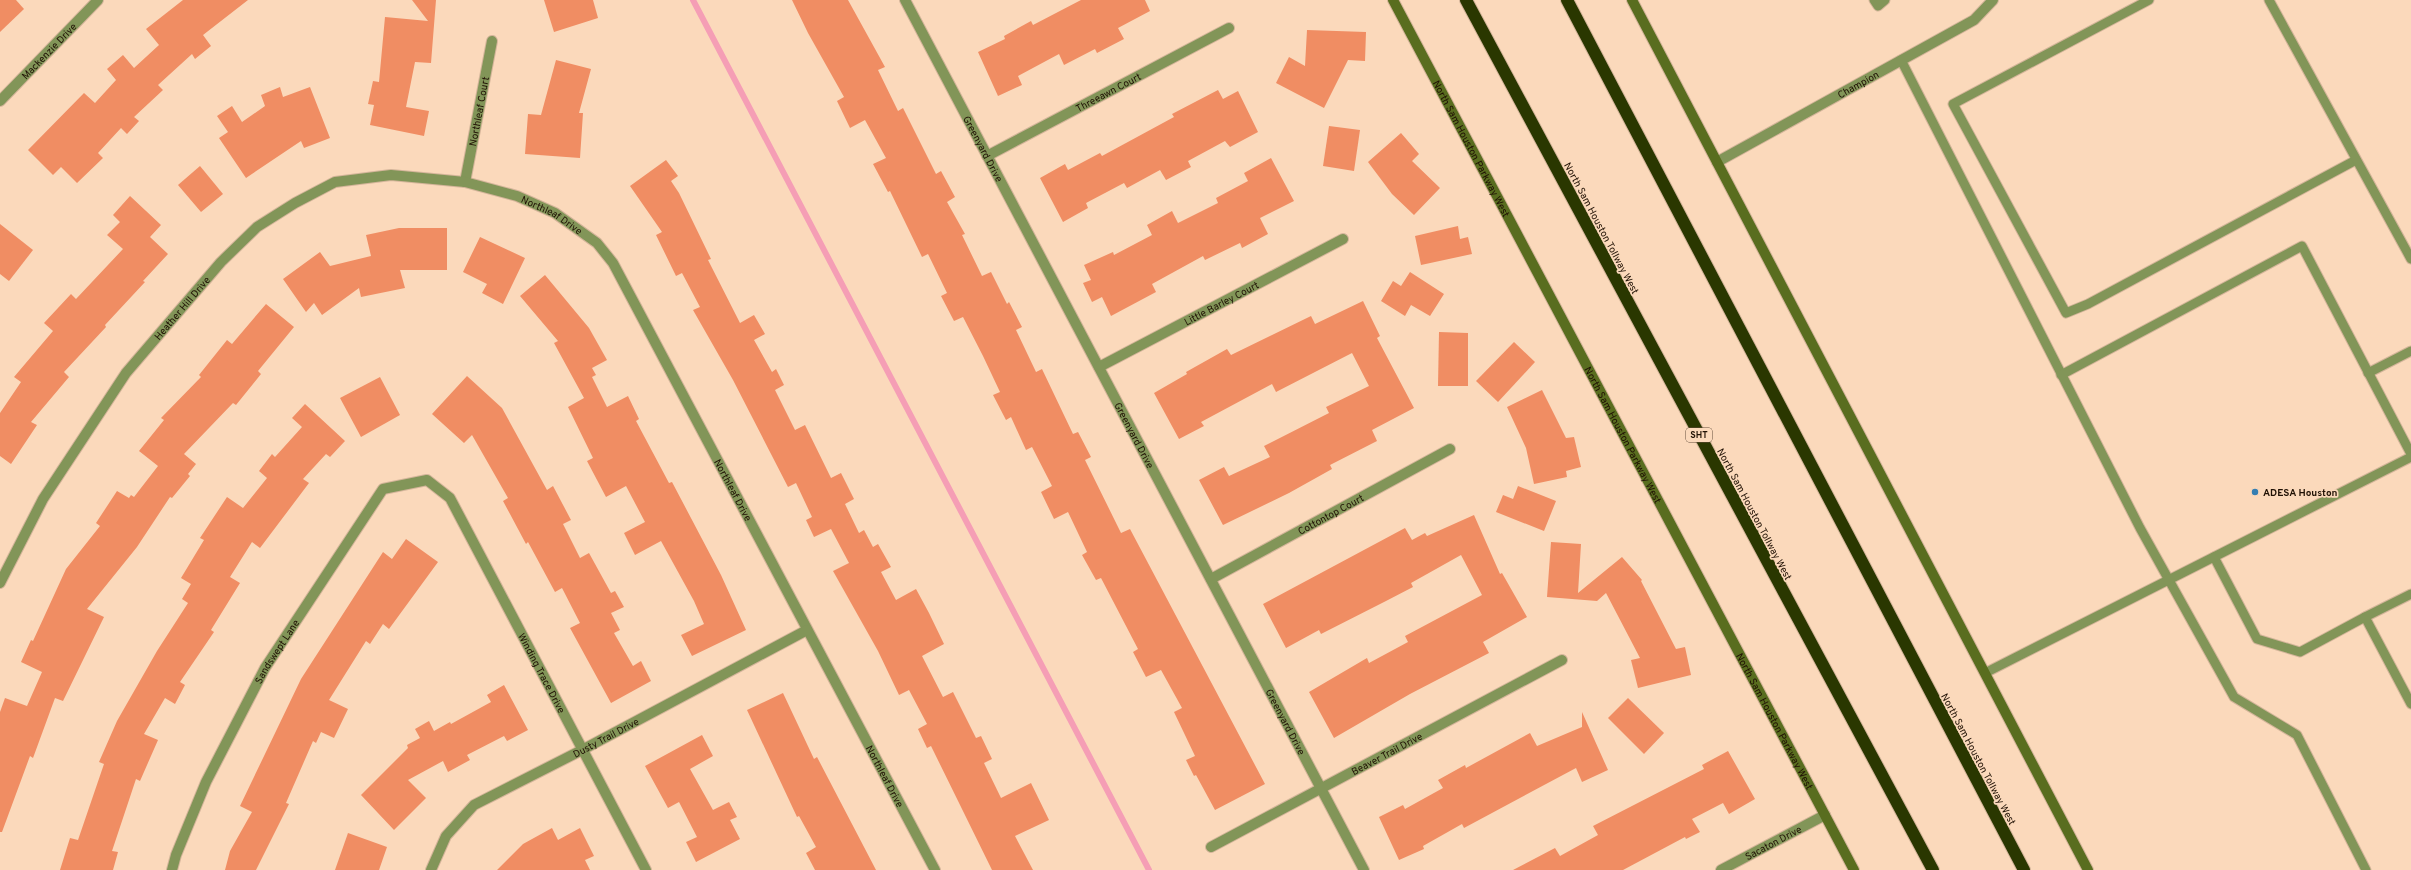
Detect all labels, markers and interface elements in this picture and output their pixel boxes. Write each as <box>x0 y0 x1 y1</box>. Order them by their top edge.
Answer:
street label: Mackenzie Drive <box>20 21 80 83</box>
street label: Champion <box>1836 69 1882 102</box>
street label: Threeawn Court <box>1074 71 1144 116</box>
street label: Northleaf Court <box>467 76 493 147</box>
street label: North Sam Houston Parkway West <box>1429 79 1512 220</box>
street label: Greenyard Drive <box>959 114 1005 185</box>
street label: North Sam Houston Tollway West <box>1560 161 1641 297</box>
street label: Northleaf Drive <box>519 194 584 238</box>
street label: Heather Hill Drive <box>152 274 214 343</box>
street label: Little Barley Court <box>1182 279 1262 329</box>
street label: North Sam Houston Parkway West <box>1581 365 1664 506</box>
street label: Greenyard Drive <box>1110 401 1156 471</box>
road number: SHT <box>1686 428 1712 442</box>
street label: North Sam Houston Tollway West <box>1713 447 1794 583</box>
street label: Northleaf Drive <box>710 457 754 524</box>
marker: ADESA Houston <box>2250 487 2260 497</box>
place label: ADESA Houston <box>2263 487 2337 500</box>
street label: Cottontop Court <box>1296 492 1367 539</box>
street label: Sandswept Lane <box>253 618 303 687</box>
street label: Winding Trace Drive <box>514 631 567 716</box>
street label: North Sam Houston Parkway West <box>1732 651 1815 792</box>
street label: Greenyard Drive <box>1262 687 1307 758</box>
street label: North Sam Houston Tollway West <box>1937 692 2018 828</box>
street label: Dusty Trail Drive <box>571 716 642 762</box>
street label: Beaver Trail Drive <box>1349 730 1425 779</box>
street label: Northleaf Drive <box>862 743 906 810</box>
street label: Sacaton Drive <box>1743 823 1804 864</box>

